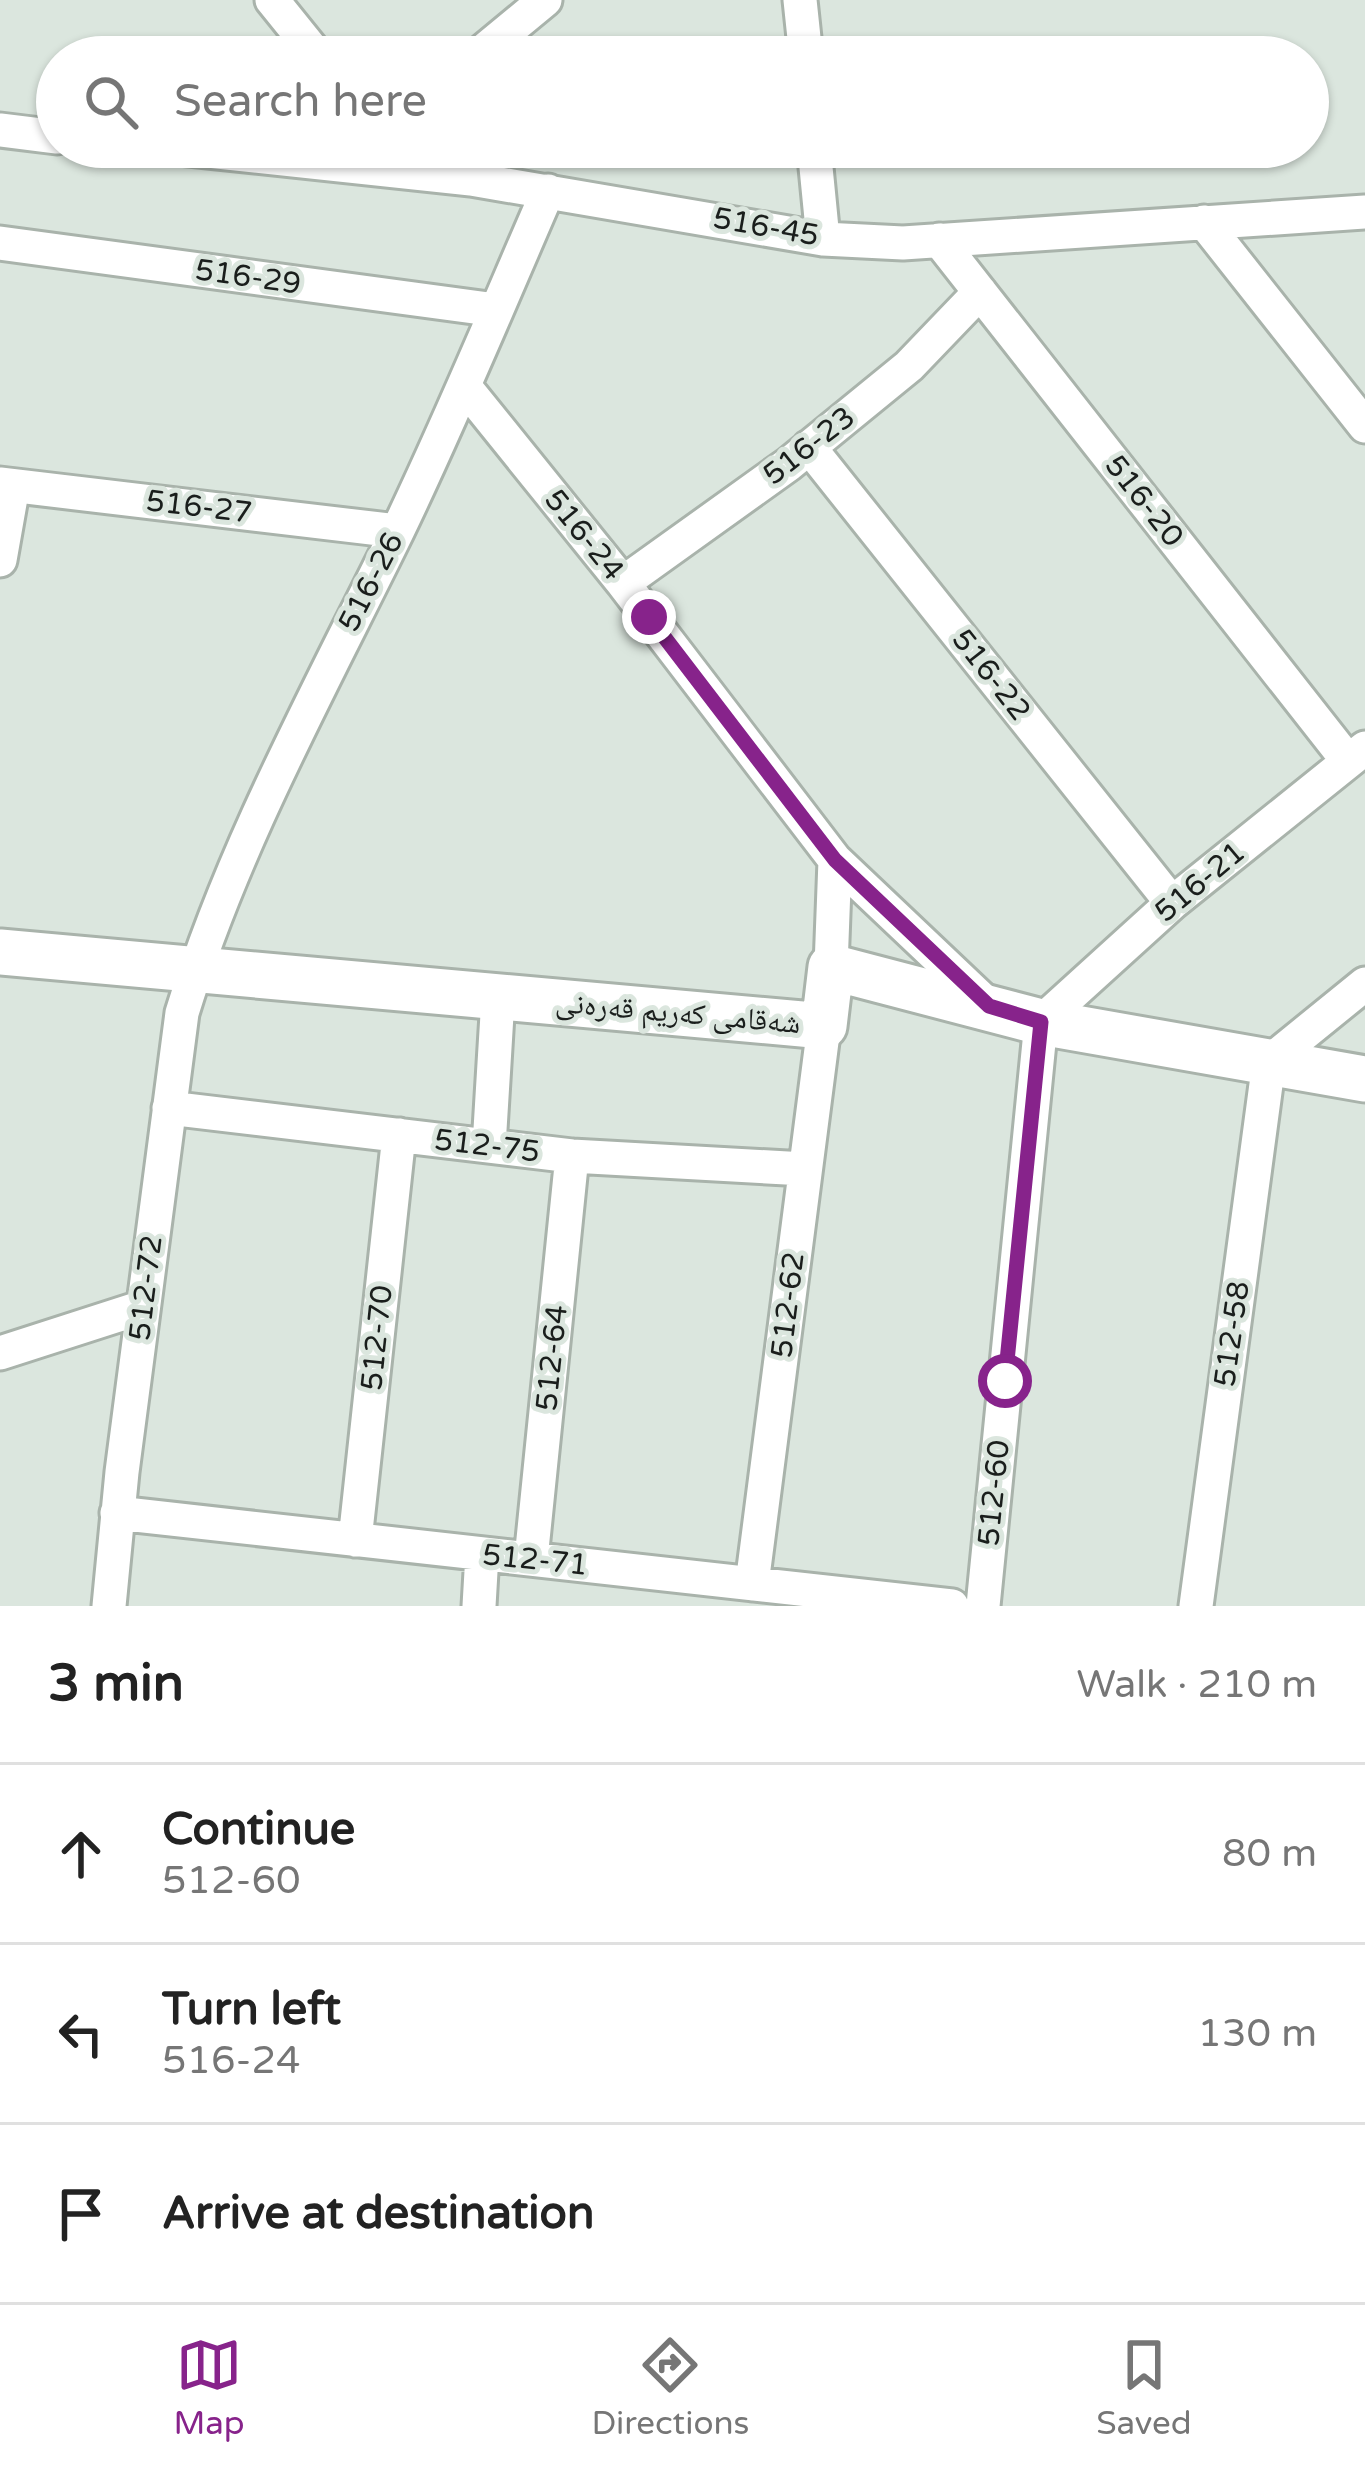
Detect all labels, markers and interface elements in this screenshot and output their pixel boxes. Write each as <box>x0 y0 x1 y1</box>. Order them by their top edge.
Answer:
search box <box>36 36 1329 168</box>
icon: search <box>78 69 144 135</box>
text: Search here <box>174 75 427 129</box>
street label: 516-45 <box>710 200 822 254</box>
street label: 516-29 <box>193 251 303 303</box>
street label: 516-23 <box>756 399 862 493</box>
street label: 516-20 <box>1097 448 1191 554</box>
street label: 516-27 <box>144 482 254 532</box>
street label: 516-24 <box>536 482 632 588</box>
street label: 516-26 <box>330 526 412 638</box>
route end <box>622 590 676 644</box>
street label: 516-22 <box>944 622 1038 728</box>
street label: 516-21 <box>1147 834 1253 930</box>
street label: شەقامی کەریم قەرەنی <box>554 984 802 1043</box>
street label: 512-75 <box>432 1121 542 1171</box>
street label: 512-72 <box>121 1233 171 1343</box>
street label: 512-62 <box>763 1250 813 1360</box>
street label: 512-58 <box>1206 1279 1258 1389</box>
street label: 512-70 <box>353 1283 401 1393</box>
street label: 512-64 <box>528 1303 576 1413</box>
route start <box>978 1354 1032 1408</box>
street label: 512-60 <box>970 1438 1018 1548</box>
street label: 512-71 <box>480 1536 590 1584</box>
text: 3 min <box>48 1653 184 1715</box>
text: Walk · 210 m <box>1076 1661 1317 1708</box>
text: Continue <box>162 1803 355 1857</box>
icon: ahead <box>48 1821 114 1887</box>
text: 80 m <box>1222 1830 1317 1877</box>
text: 512-60 <box>162 1857 300 1904</box>
text: Turn left <box>162 1983 341 2037</box>
icon: left <box>48 2001 114 2067</box>
text: 130 m <box>1198 2010 1317 2057</box>
text: 516-24 <box>162 2037 300 2084</box>
icon: arrive <box>48 2181 114 2247</box>
text: Arrive at destination <box>162 2187 594 2241</box>
tab: Map <box>173 2332 245 2443</box>
tab: Directions <box>591 2332 749 2443</box>
tab: Saved <box>1096 2332 1192 2443</box>

